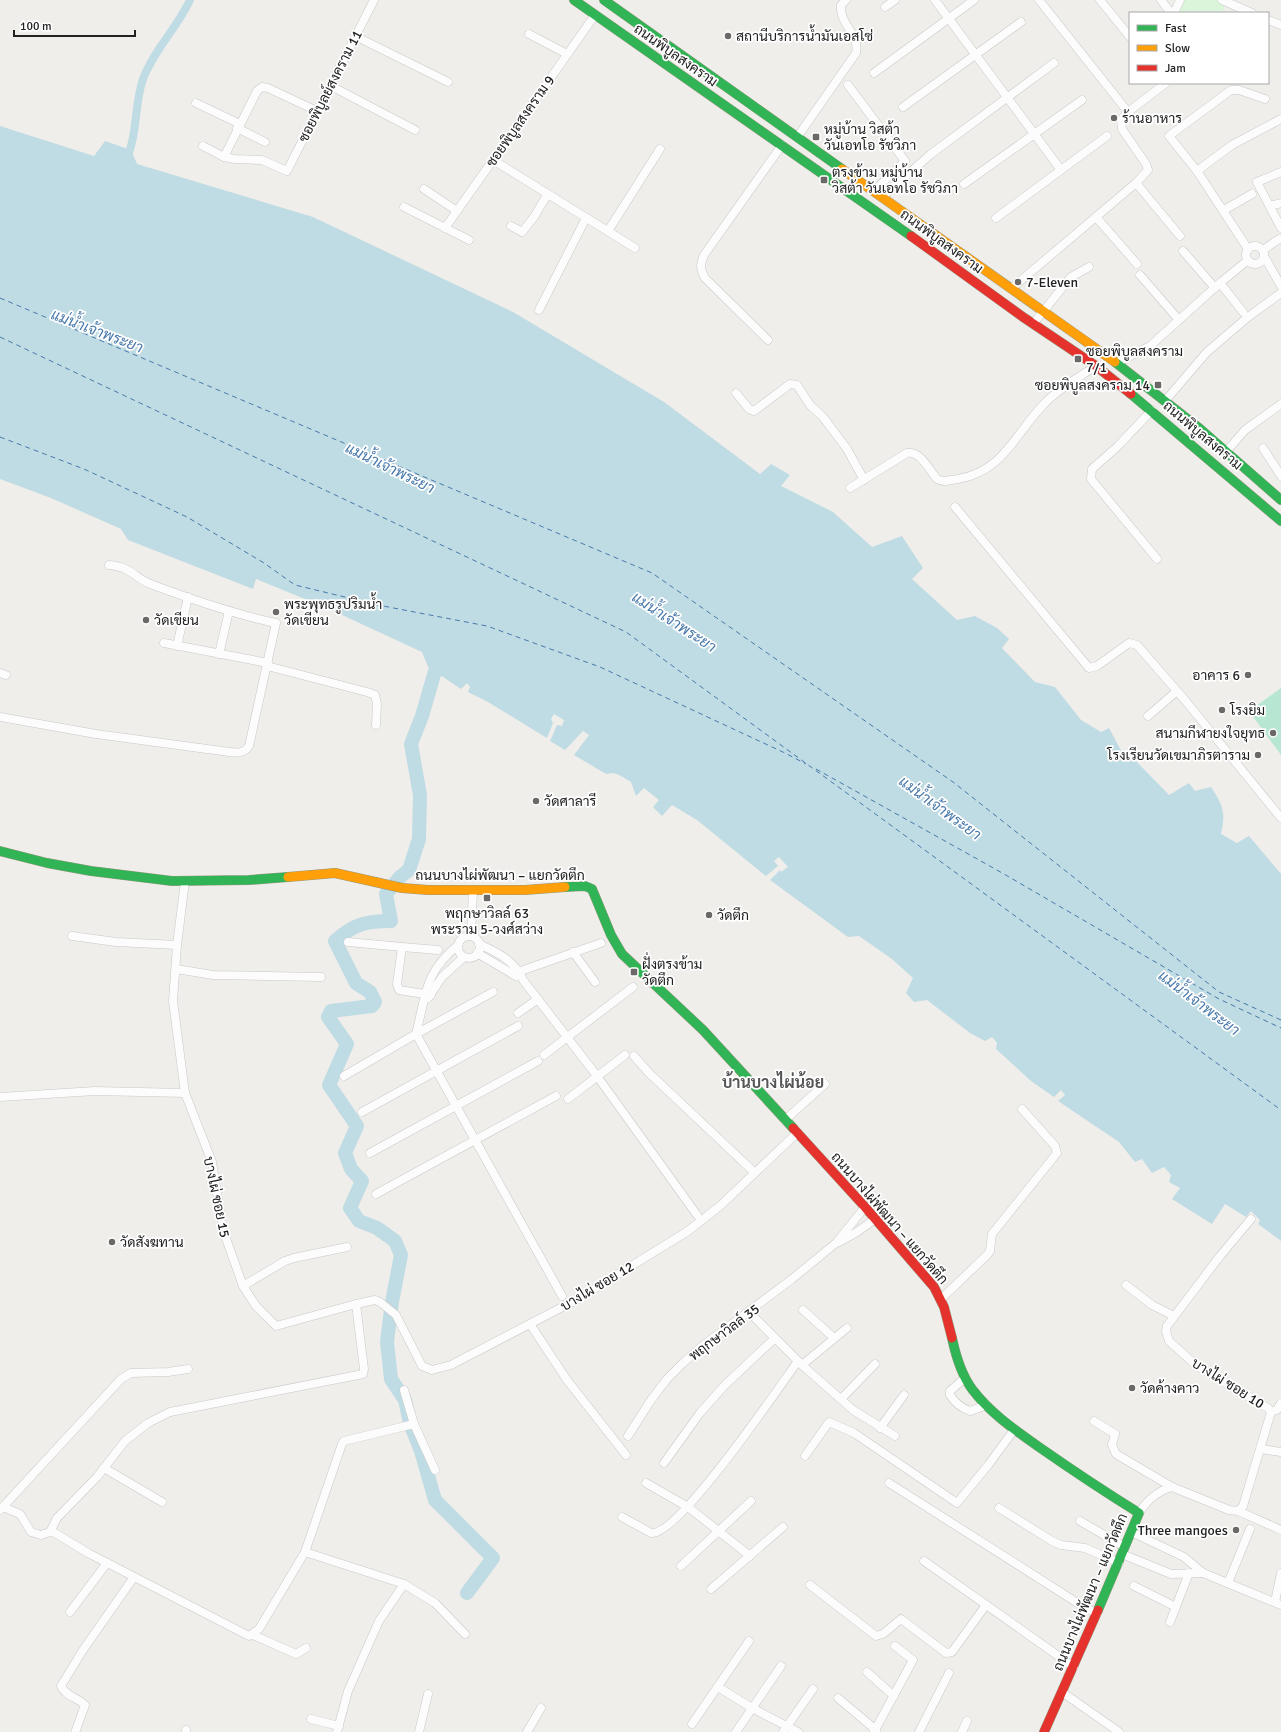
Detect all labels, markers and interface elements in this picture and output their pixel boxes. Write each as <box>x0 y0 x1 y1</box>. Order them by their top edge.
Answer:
scale bar <box>14 12 135 38</box>
legend <box>1129 12 1269 84</box>
text: 100 m <box>20 19 52 34</box>
street label: ถนนพิบูลสงคราม <box>630 20 721 91</box>
text: Fast <box>1165 21 1186 36</box>
place label: สถานีบริการน้ำมันเอสโซ่ <box>736 24 873 45</box>
street label: ซอยพิบูลย์สงคราม 11 <box>294 27 367 146</box>
marker: สถานีบริการน้ำมันเอสโซ่ <box>723 31 733 41</box>
text: Slow <box>1165 41 1190 56</box>
text: Jam <box>1165 61 1186 76</box>
street label: ซอยพิบูลสงคราม 9 <box>483 72 559 171</box>
place label: ร้านอาหาร <box>1122 109 1182 127</box>
marker: ร้านอาหาร <box>1109 113 1119 123</box>
place label: หมู่บ้าน วิสต้า วันเอทโอ รัชวิภา <box>824 120 916 154</box>
marker: หมู่บ้าน วิสต้า วันเอทโอ รัชวิภา <box>811 132 821 142</box>
place label: ตรงข้าม หมู่บ้าน วิสต้า วันเอทโอ รัชวิภา <box>831 163 958 197</box>
marker: ตรงข้าม หมู่บ้าน วิสต้า วันเอทโอ รัชวิภา <box>819 175 829 185</box>
street label: ถนนพิบูลสงคราม <box>896 206 986 278</box>
place label: 7-Eleven <box>1026 274 1078 291</box>
marker: 7-Eleven <box>1013 277 1023 287</box>
water label: แม่น้ำเจ้าพระยา <box>49 301 147 357</box>
place label: ซอยพิบูลสงคราม 7/1 <box>1086 343 1183 376</box>
marker: ซอยพิบูลสงคราม 7/1 <box>1073 354 1083 364</box>
place label: ซอยพิบูลสงคราม 14 <box>1035 377 1150 395</box>
marker: ซอยพิบูลสงคราม 14 <box>1153 380 1163 390</box>
street label: ถนนพิบูลสงคราม <box>1159 397 1246 474</box>
water label: แม่น้ำเจ้าพระยา <box>342 435 439 497</box>
water label: แม่น้ำเจ้าพระยา <box>628 585 722 656</box>
place label: พระพุทธรูปริมน้ำ วัดเขียน <box>284 592 382 629</box>
marker: พระพุทธรูปริมน้ำ วัดเขียน <box>271 607 281 617</box>
place label: วัดเขียน <box>154 611 199 629</box>
marker: วัดเขียน <box>141 615 151 625</box>
place label: อาคาร 6 <box>1192 667 1240 684</box>
marker: อาคาร 6 <box>1243 670 1253 680</box>
place label: โรงยิม <box>1229 702 1265 719</box>
marker: โรงยิม <box>1217 705 1227 715</box>
place label: สนามกีฬายงใจยุทธ <box>1155 724 1265 743</box>
marker: สนามกีฬายงใจยุทธ <box>1268 728 1278 738</box>
place label: โรงเรียนวัดเขมาภิรตาราม <box>1106 746 1250 764</box>
marker: โรงเรียนวัดเขมาภิรตาราม <box>1253 750 1263 760</box>
water label: แม่น้ำเจ้าพระยา <box>896 769 987 844</box>
place label: วัดศาลารี <box>544 792 597 810</box>
marker: วัดศาลารี <box>531 796 541 806</box>
street label: ถนนบางไผ่พัฒนา – แยกวัดตึก <box>415 867 585 884</box>
marker: พฤกษาวิลล์ 63 พระราม 5-วงศ์สว่าง <box>482 893 492 903</box>
place label: พฤกษาวิลล์ 63 พระราม 5-วงศ์สว่าง <box>431 904 543 938</box>
place label: วัดตึก <box>717 907 749 924</box>
marker: วัดตึก <box>704 910 714 920</box>
place label: ฝั่งตรงข้าม วัดตึก <box>642 952 702 989</box>
water label: แม่น้ำเจ้าพระยา <box>1155 963 1246 1039</box>
marker: ฝั่งตรงข้าม วัดตึก <box>629 967 639 977</box>
district label: บ้านบางไผ่น้อย <box>722 1071 824 1093</box>
street label: ถนนบางไผ่พัฒนา – แยกวัดตึก <box>828 1149 952 1288</box>
street label: บางไผ่ ซอย 15 <box>200 1155 233 1239</box>
place label: วัดสังฆทาน <box>120 1234 184 1251</box>
marker: วัดสังฆทาน <box>107 1237 117 1247</box>
street label: บางไผ่ ซอย 12 <box>558 1258 637 1315</box>
street label: พฤกษาวิลล์ 35 <box>685 1299 763 1365</box>
street label: บางไผ่ ซอย 10 <box>1188 1354 1267 1412</box>
place label: วัดค้างคาว <box>1140 1379 1199 1397</box>
marker: วัดค้างคาว <box>1127 1383 1137 1393</box>
street label: ถนนบางไผ่พัฒนา – แยกวัดตึก <box>1050 1511 1131 1674</box>
place label: Three mangoes <box>1138 1522 1228 1539</box>
marker: Three mangoes <box>1231 1525 1241 1535</box>

